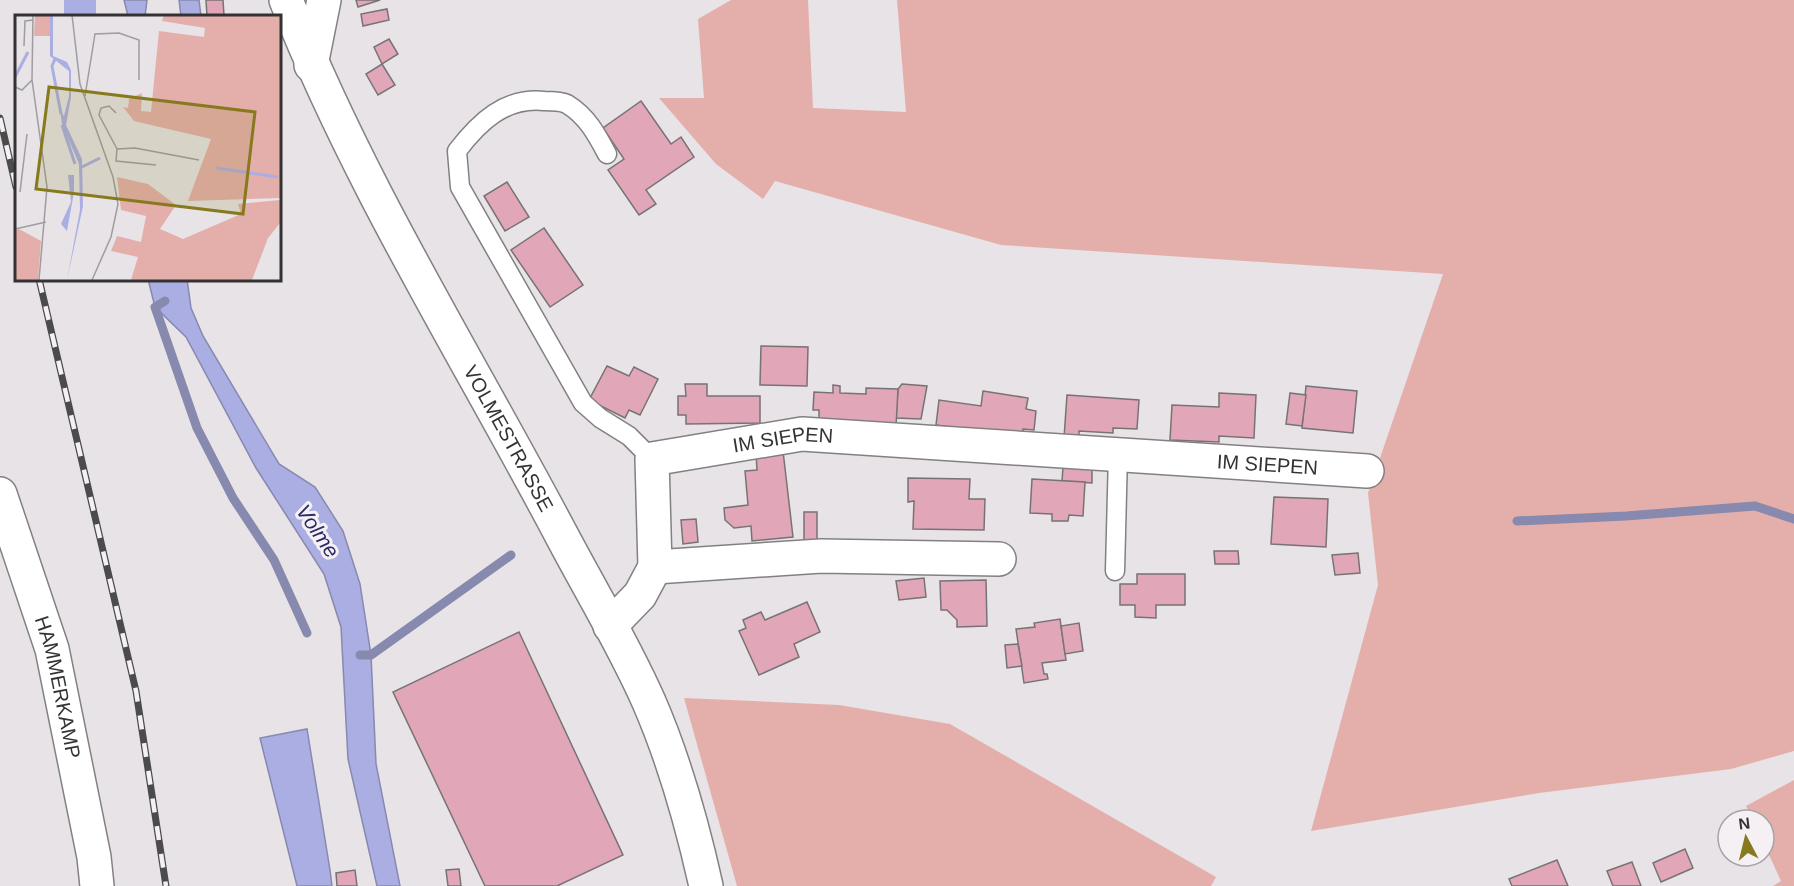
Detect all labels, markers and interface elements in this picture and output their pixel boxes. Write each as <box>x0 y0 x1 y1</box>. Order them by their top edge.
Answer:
inset map <box>15 15 280 280</box>
street label: VOLMESTRASSE <box>460 361 558 515</box>
street label: IM SIEPEN <box>731 423 834 456</box>
street label: IM SIEPEN <box>1216 450 1319 479</box>
water label: Volme <box>292 500 344 562</box>
street label: HAMMERKAMP <box>31 613 85 760</box>
north arrow <box>1716 808 1776 868</box>
text: N <box>1737 814 1751 833</box>

